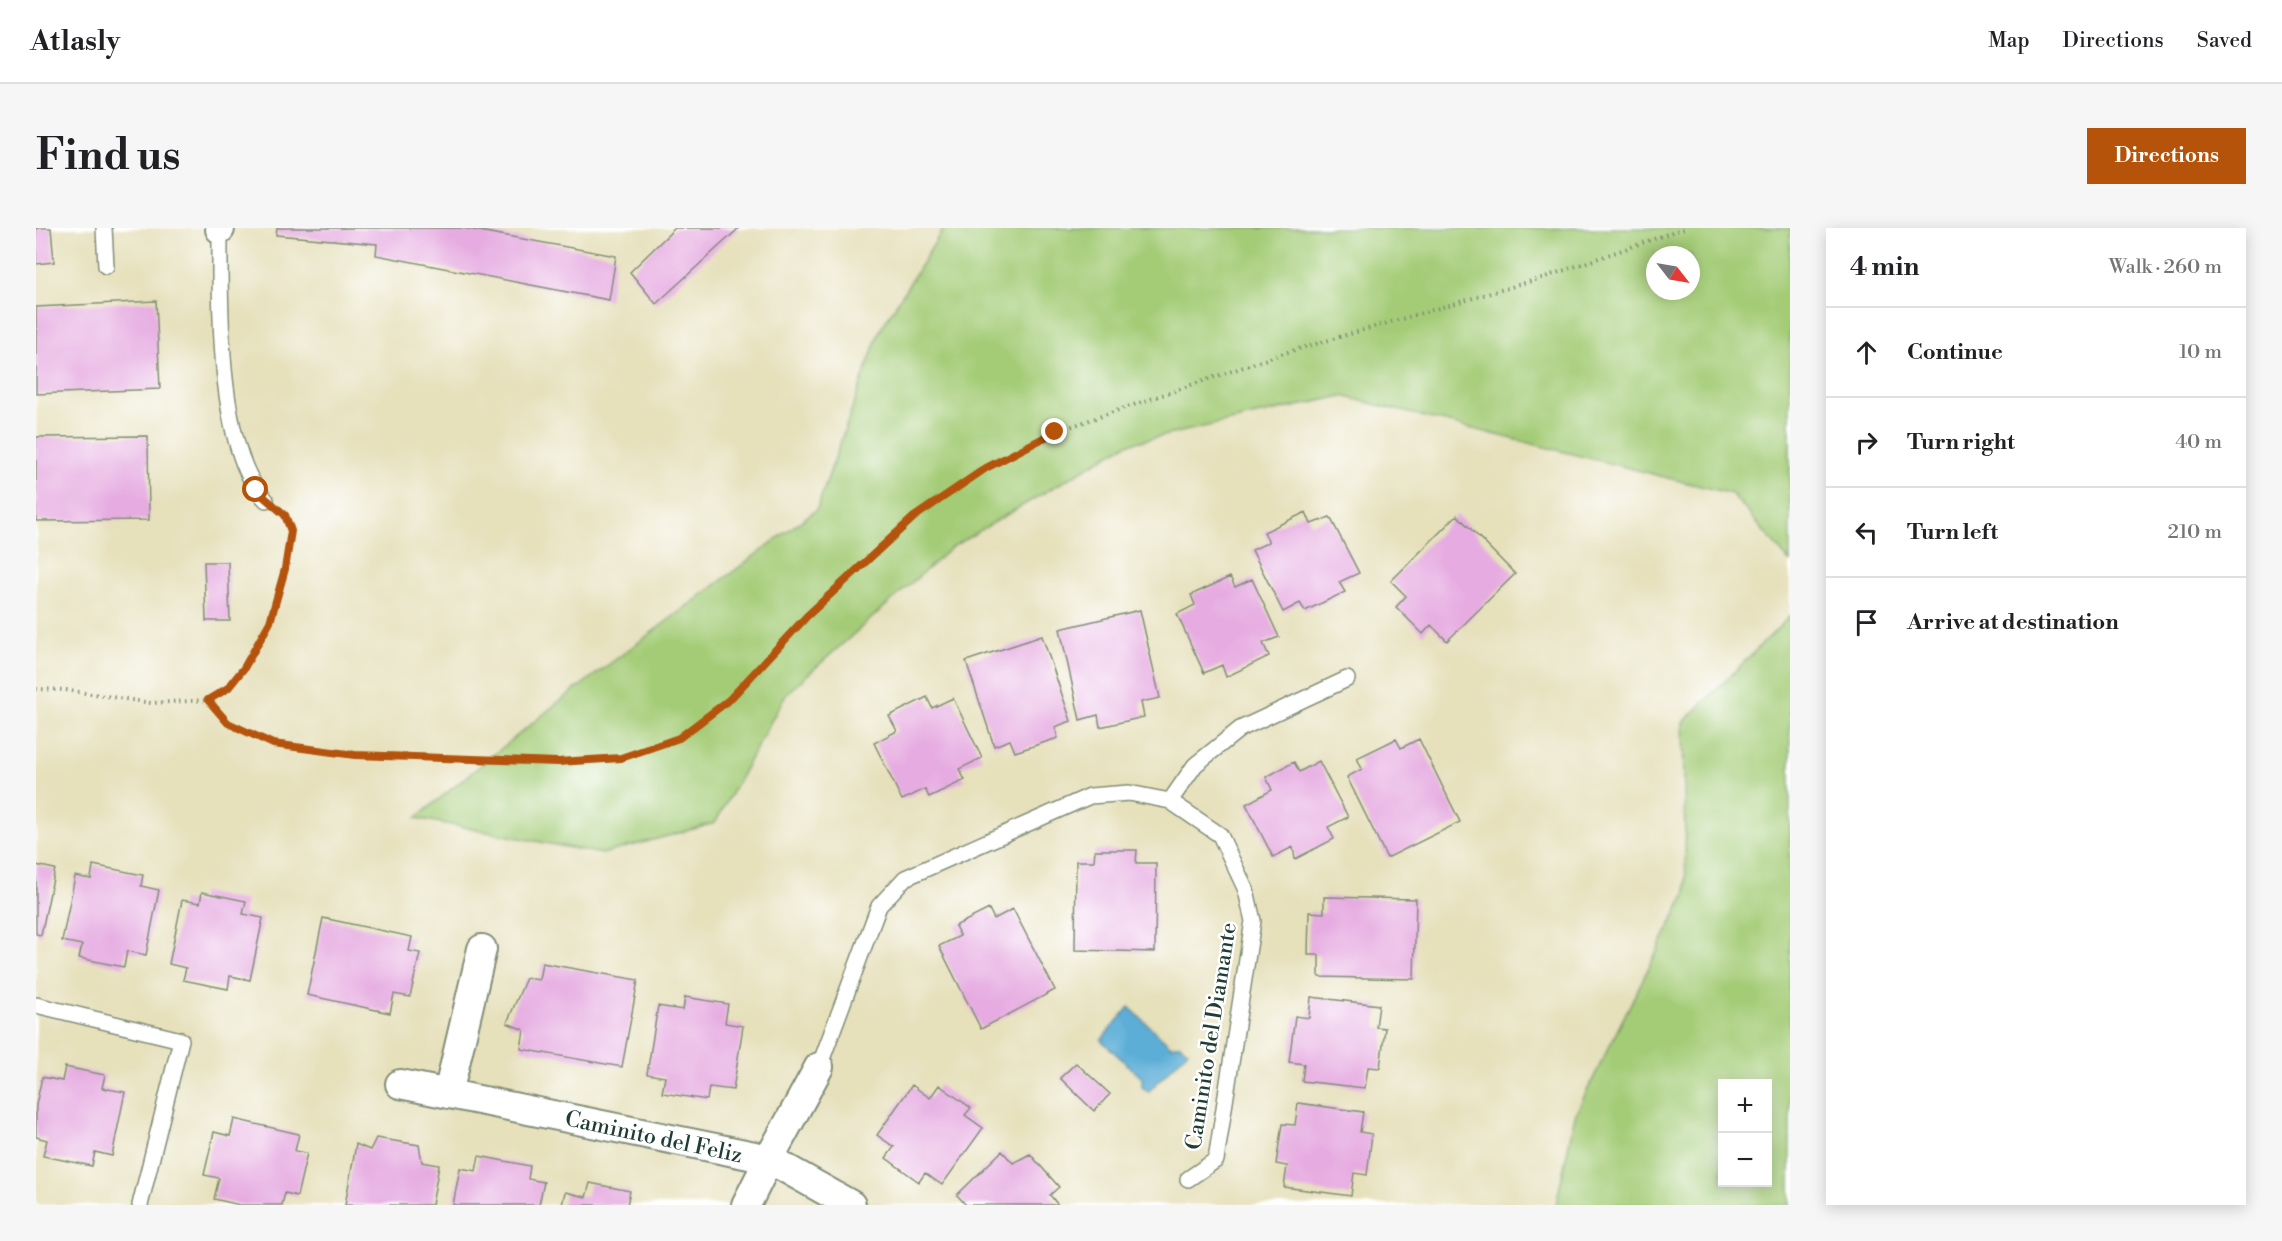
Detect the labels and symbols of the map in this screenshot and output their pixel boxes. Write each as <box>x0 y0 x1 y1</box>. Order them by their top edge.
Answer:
north arrow <box>1646 246 1700 300</box>
route end <box>1041 418 1067 444</box>
route start <box>242 476 268 502</box>
street label: Caminito del Diamante <box>1180 921 1243 1152</box>
street label: Caminito del Feliz <box>563 1106 745 1169</box>

